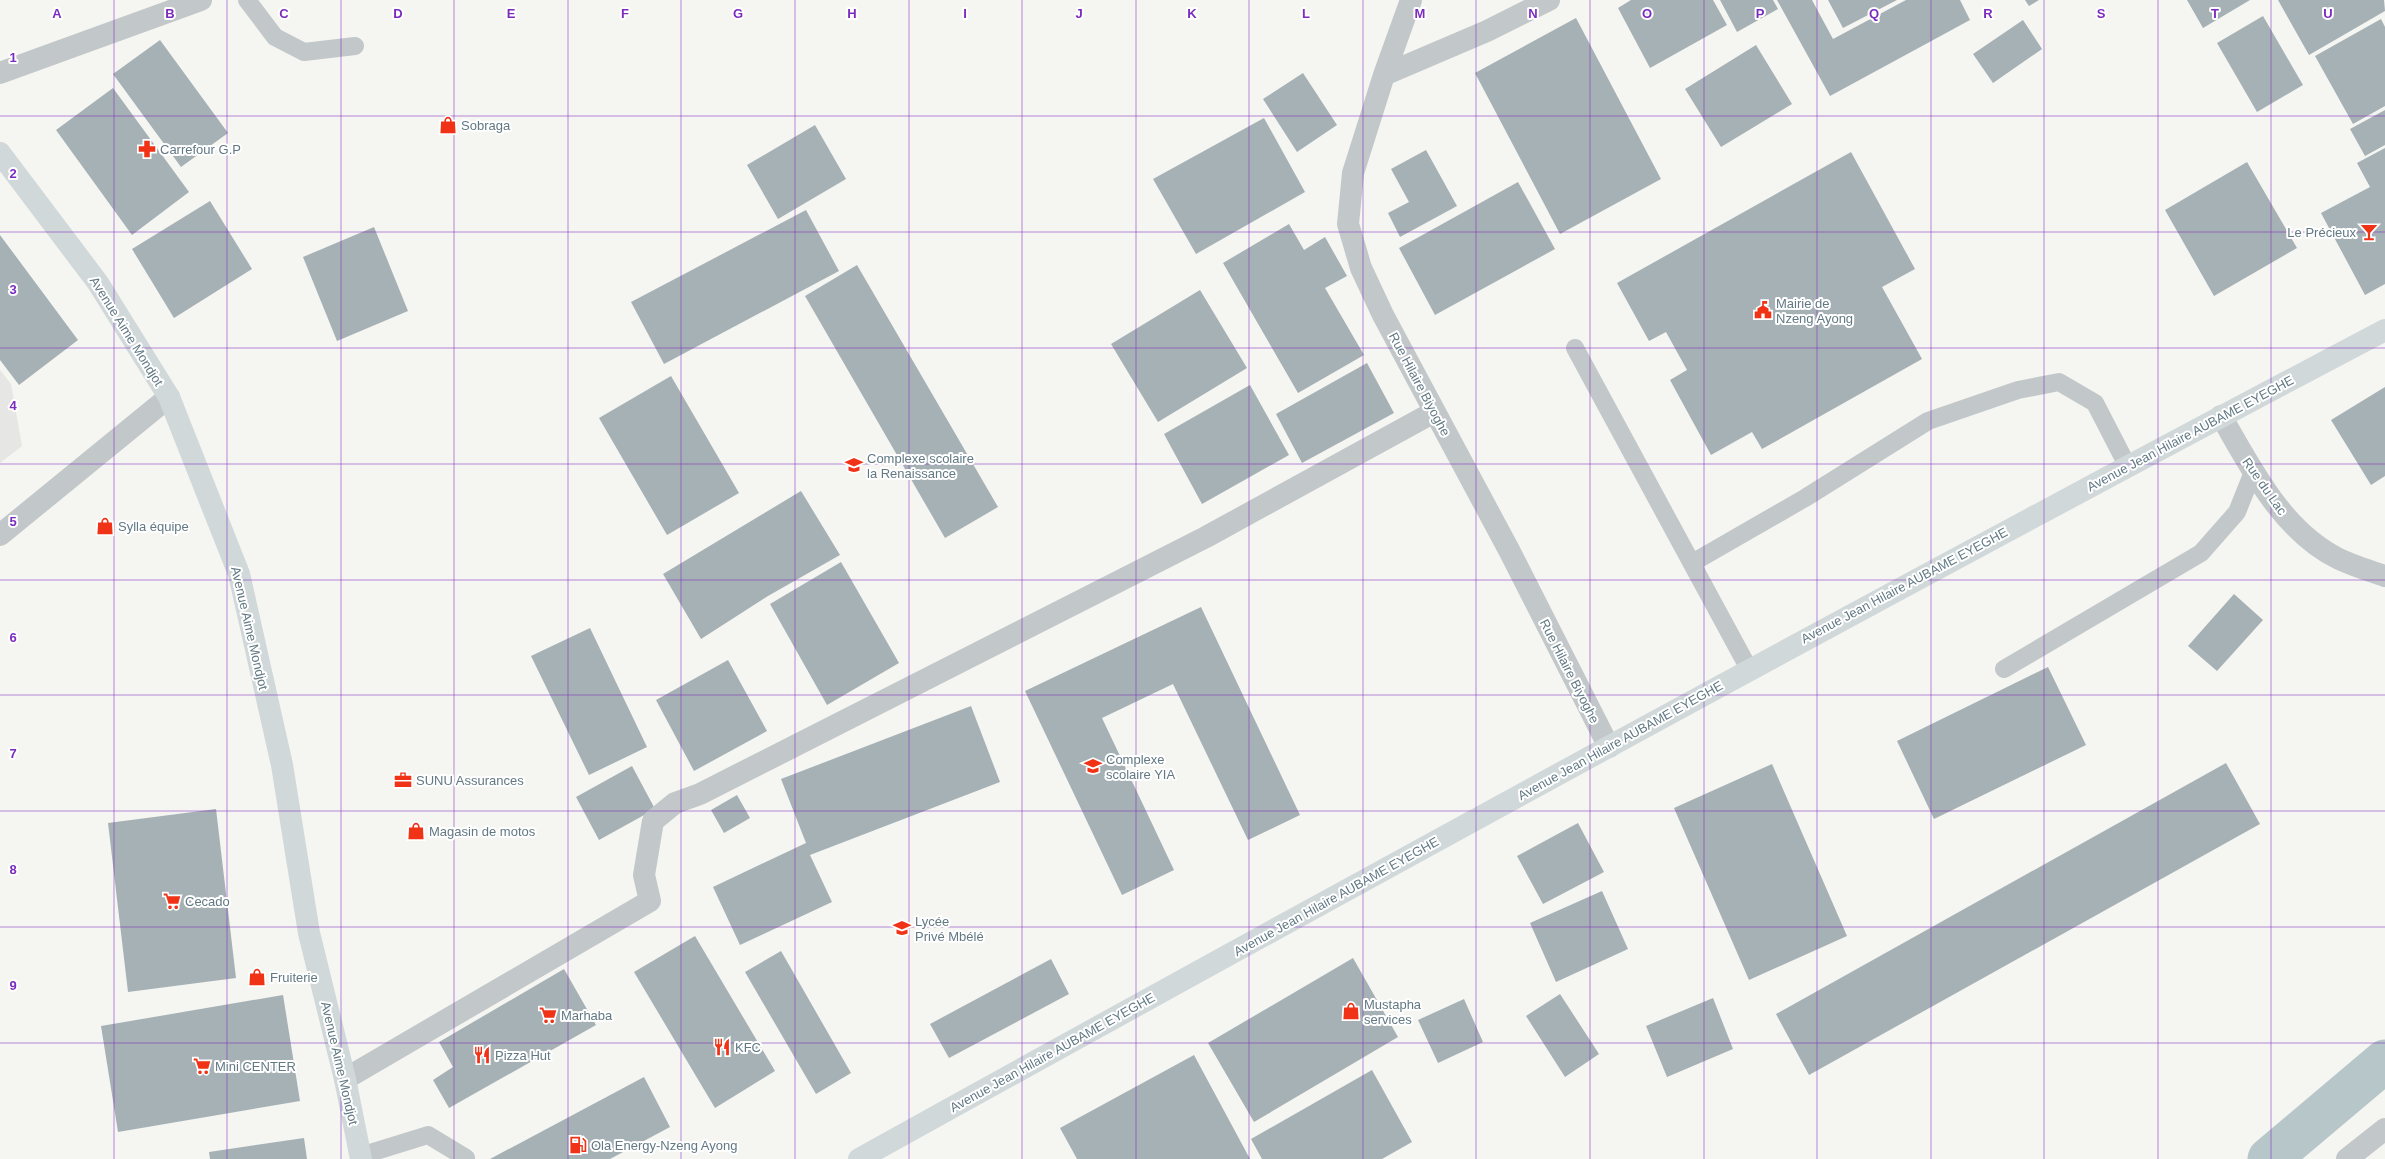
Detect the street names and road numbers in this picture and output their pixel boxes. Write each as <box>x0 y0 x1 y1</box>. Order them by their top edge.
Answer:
street label: Avenue Aime Mondjot <box>87 274 167 389</box>
street label: Rue Hilaire Biyoghe <box>1386 330 1453 438</box>
street label: Avenue Jean Hilaire AUBAME EYEGHE <box>2084 372 2296 494</box>
street label: Rue du Lac <box>2239 455 2290 518</box>
street label: Avenue Jean Hilaire AUBAME EYEGHE <box>1798 524 2010 646</box>
street label: Avenue Aime Mondjot <box>228 565 271 692</box>
street label: Rue Hilaire Biyoghe <box>1537 617 1602 726</box>
street label: Avenue Jean Hilaire AUBAME EYEGHE <box>1515 678 1725 803</box>
street label: Avenue Jean Hilaire AUBAME EYEGHE <box>1231 834 1441 959</box>
street label: Avenue Jean Hilaire AUBAME EYEGHE <box>947 990 1157 1115</box>
street label: Avenue Aime Mondjot <box>318 1000 361 1127</box>

